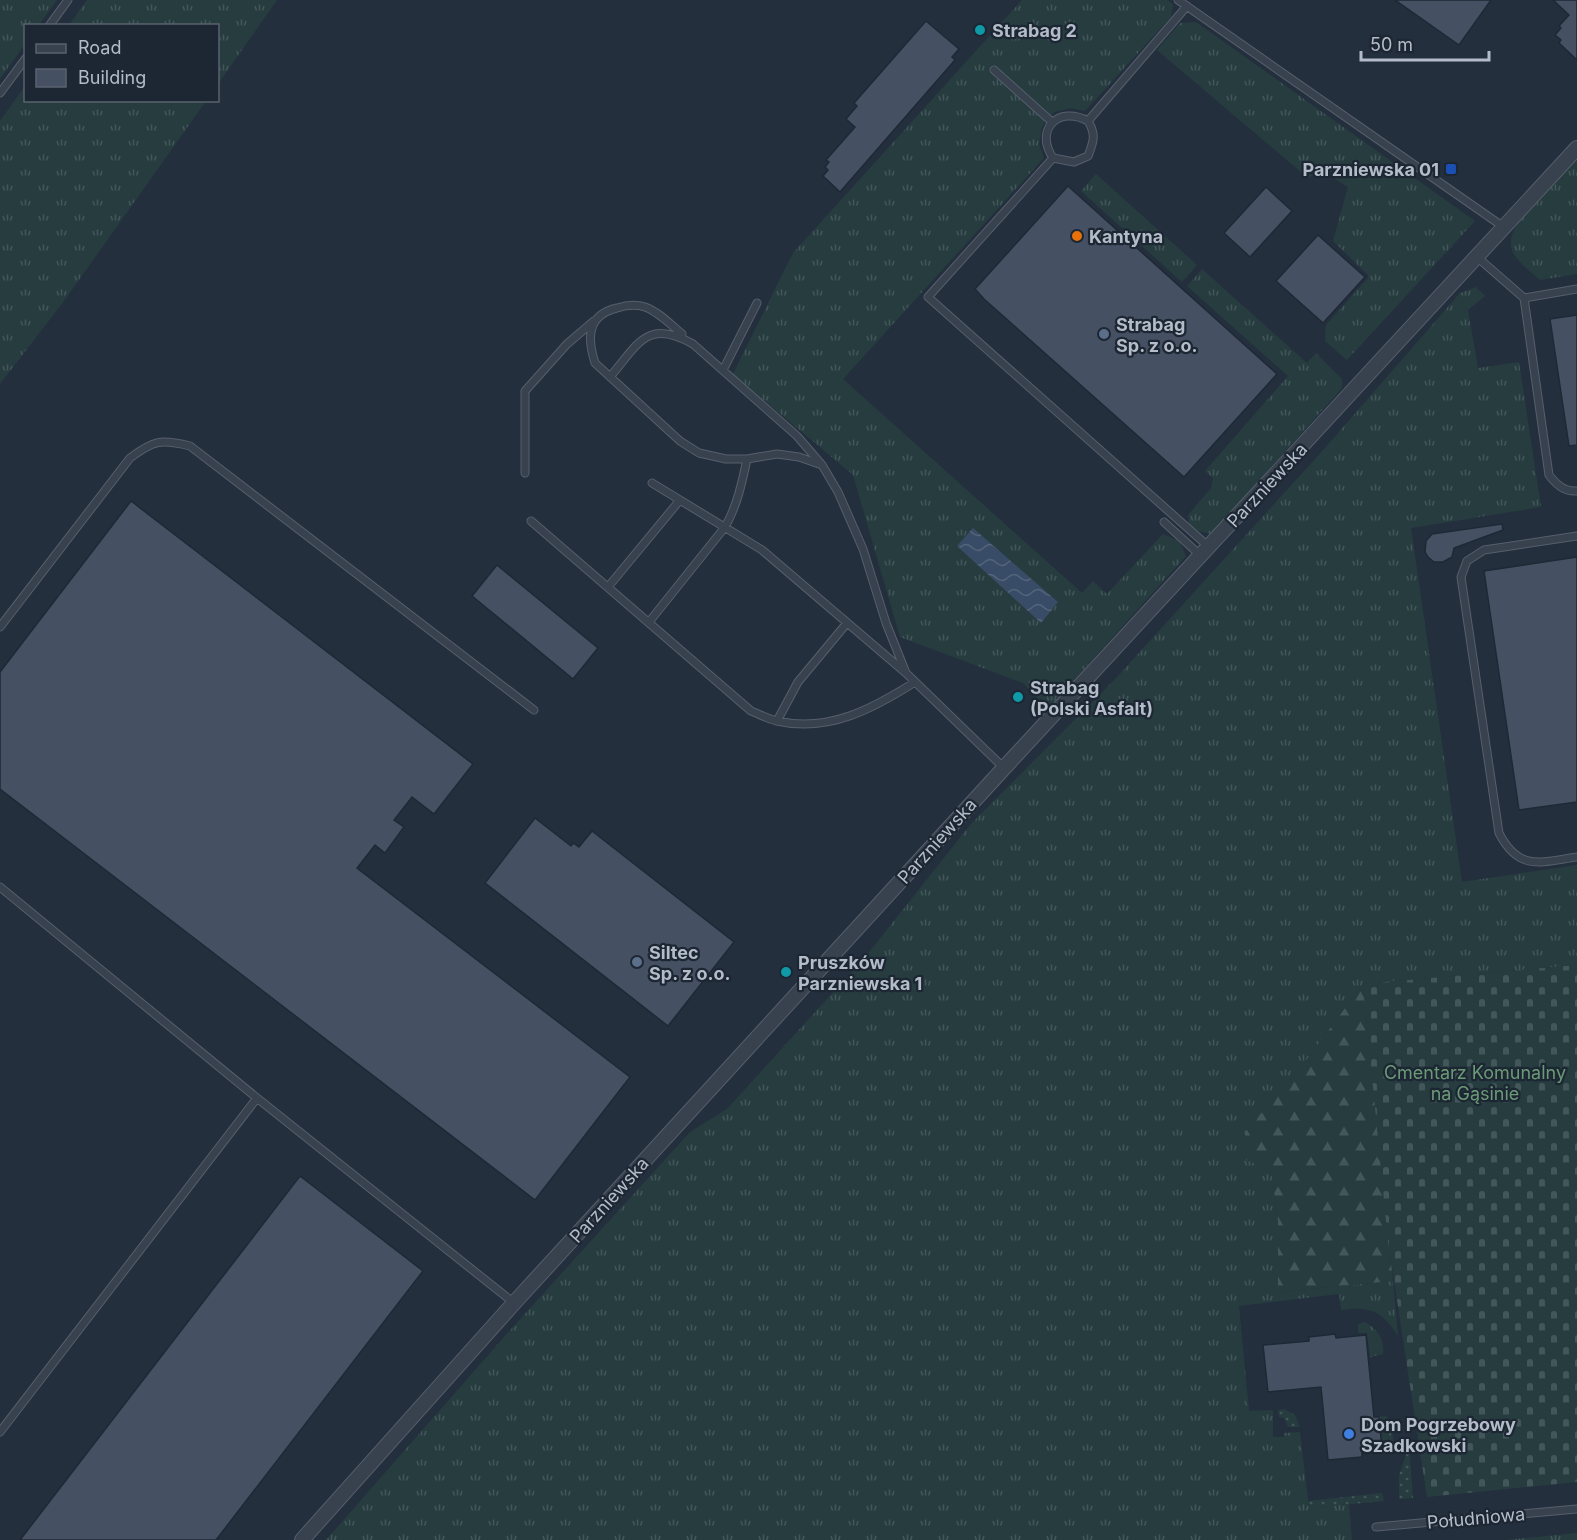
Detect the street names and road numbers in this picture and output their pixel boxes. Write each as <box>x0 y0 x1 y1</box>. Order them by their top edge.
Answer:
street label: Parzniewska <box>1223 438 1311 532</box>
street label: Parzniewska <box>893 794 981 888</box>
street label: Parzniewska <box>565 1153 653 1247</box>
street label: Południowa <box>1426 1503 1526 1533</box>

